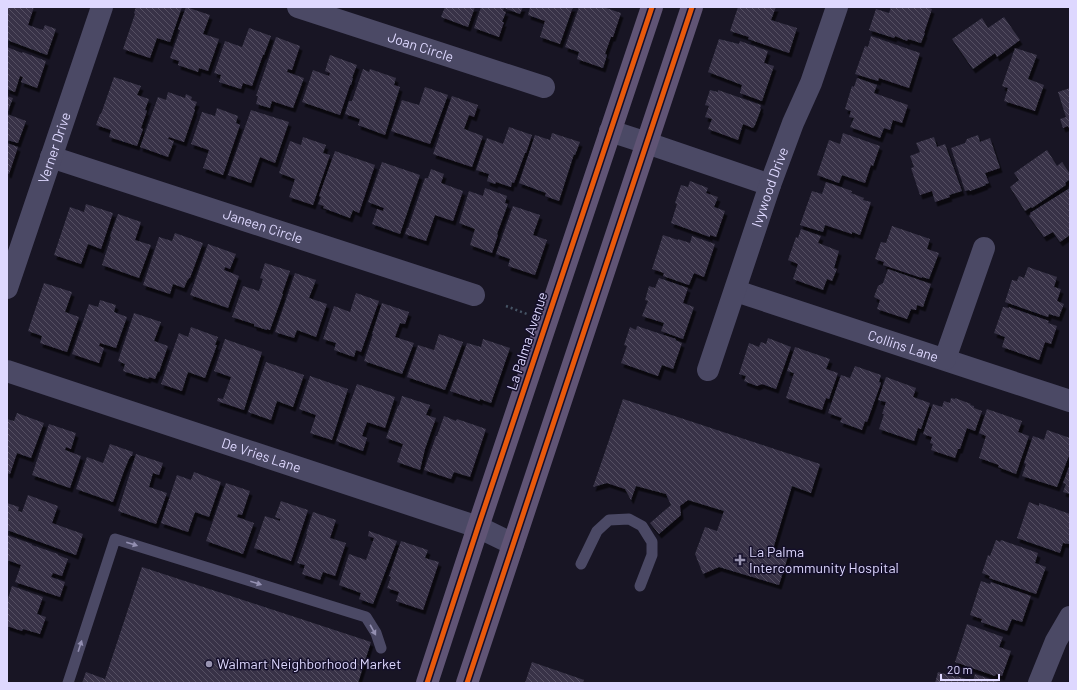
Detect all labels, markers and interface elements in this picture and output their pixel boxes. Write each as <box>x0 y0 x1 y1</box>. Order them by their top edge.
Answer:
street label: Joan Circle <box>386 28 456 65</box>
street label: Verner Drive <box>34 110 74 186</box>
street label: Ivywood Drive <box>748 145 791 229</box>
street label: Janeen Circle <box>221 205 305 247</box>
street label: La Palma Avenue <box>503 289 550 392</box>
street label: Collins Lane <box>866 326 941 365</box>
street label: De Vries Lane <box>220 434 303 476</box>
one-way arrow <box>126 541 138 547</box>
place label: La Palma Intercommunity Hospital <box>749 543 899 576</box>
marker: La Palma Intercommunity Hospital <box>734 554 746 566</box>
one-way arrow <box>250 580 262 586</box>
one-way arrow <box>370 624 377 635</box>
one-way arrow <box>77 640 83 652</box>
place label: Walmart Neighborhood Market <box>217 655 401 672</box>
scale bar <box>941 656 999 682</box>
marker: Walmart Neighborhood Market <box>204 659 214 669</box>
text: 20 m <box>947 662 973 676</box>

